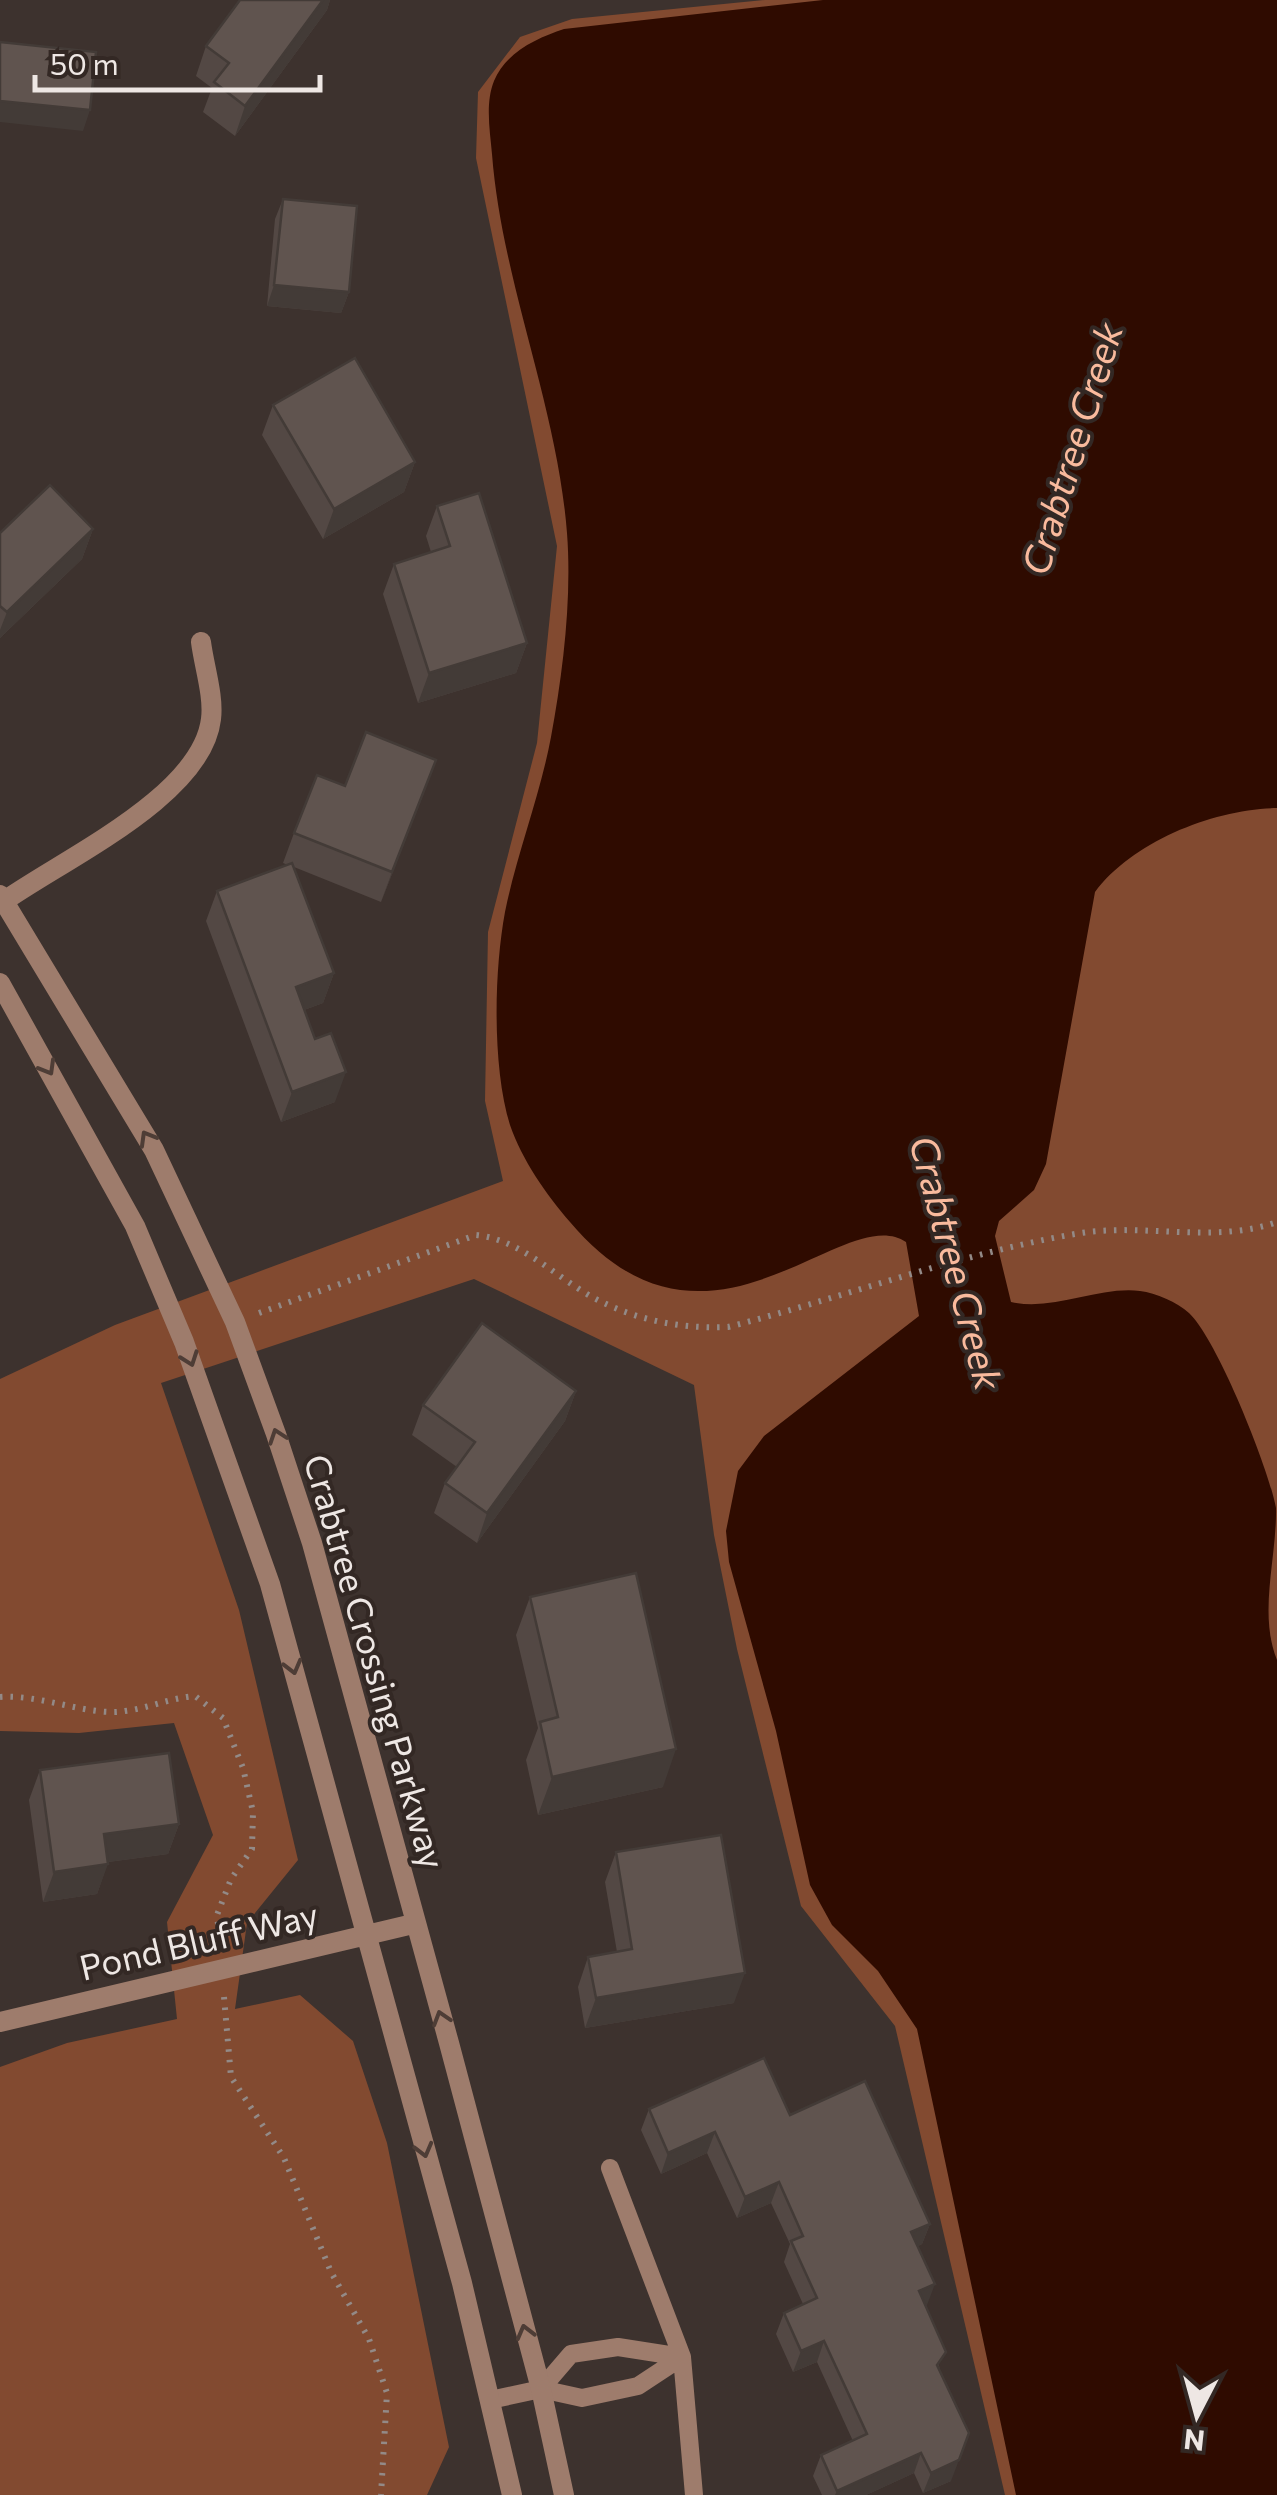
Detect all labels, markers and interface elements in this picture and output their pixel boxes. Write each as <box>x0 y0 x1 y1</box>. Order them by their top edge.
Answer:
scale bar <box>35 30 320 92</box>
text: 50 m <box>50 44 119 81</box>
water label: Crabtree Creek <box>1010 315 1132 580</box>
one-way arrow <box>36 1057 56 1075</box>
water label: Crabtree Creek <box>901 1130 1014 1396</box>
one-way arrow <box>140 1131 159 1149</box>
one-way arrow <box>179 1350 199 1367</box>
one-way arrow <box>268 1428 289 1446</box>
street label: Crabtree Crossing Parkway <box>297 1449 456 1873</box>
one-way arrow <box>282 1658 303 1675</box>
street label: Pond Bluff Way <box>75 1891 322 1988</box>
one-way arrow <box>432 2010 453 2027</box>
one-way arrow <box>412 2141 433 2158</box>
one-way arrow <box>516 2324 537 2341</box>
north arrow <box>1147 2365 1247 2465</box>
text: N <box>1182 2423 1207 2459</box>

